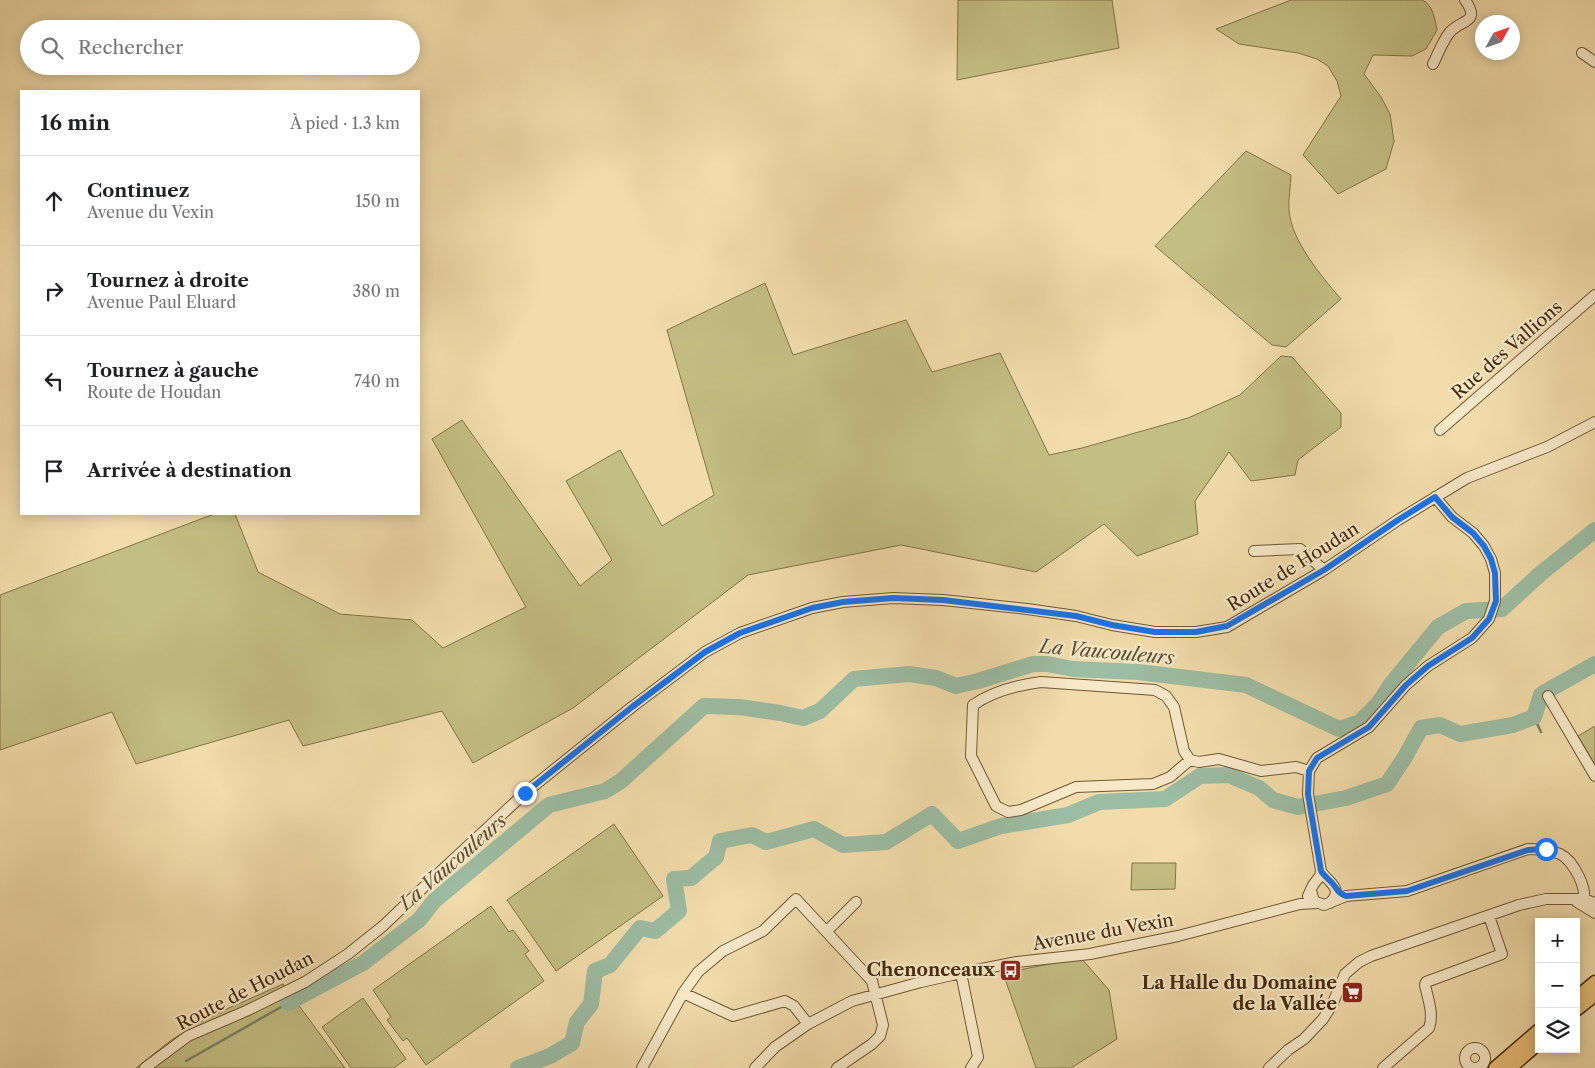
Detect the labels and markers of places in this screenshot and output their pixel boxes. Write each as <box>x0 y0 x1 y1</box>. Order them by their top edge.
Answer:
bus stop icon: Chenonceaux <box>999 958 1023 982</box>
place label: Chenonceaux <box>867 959 995 981</box>
place label: La Halle du Domaine de la Vallée <box>1142 972 1337 1015</box>
supermarket icon: La Halle du Domaine de la Vallée <box>1341 981 1365 1005</box>

